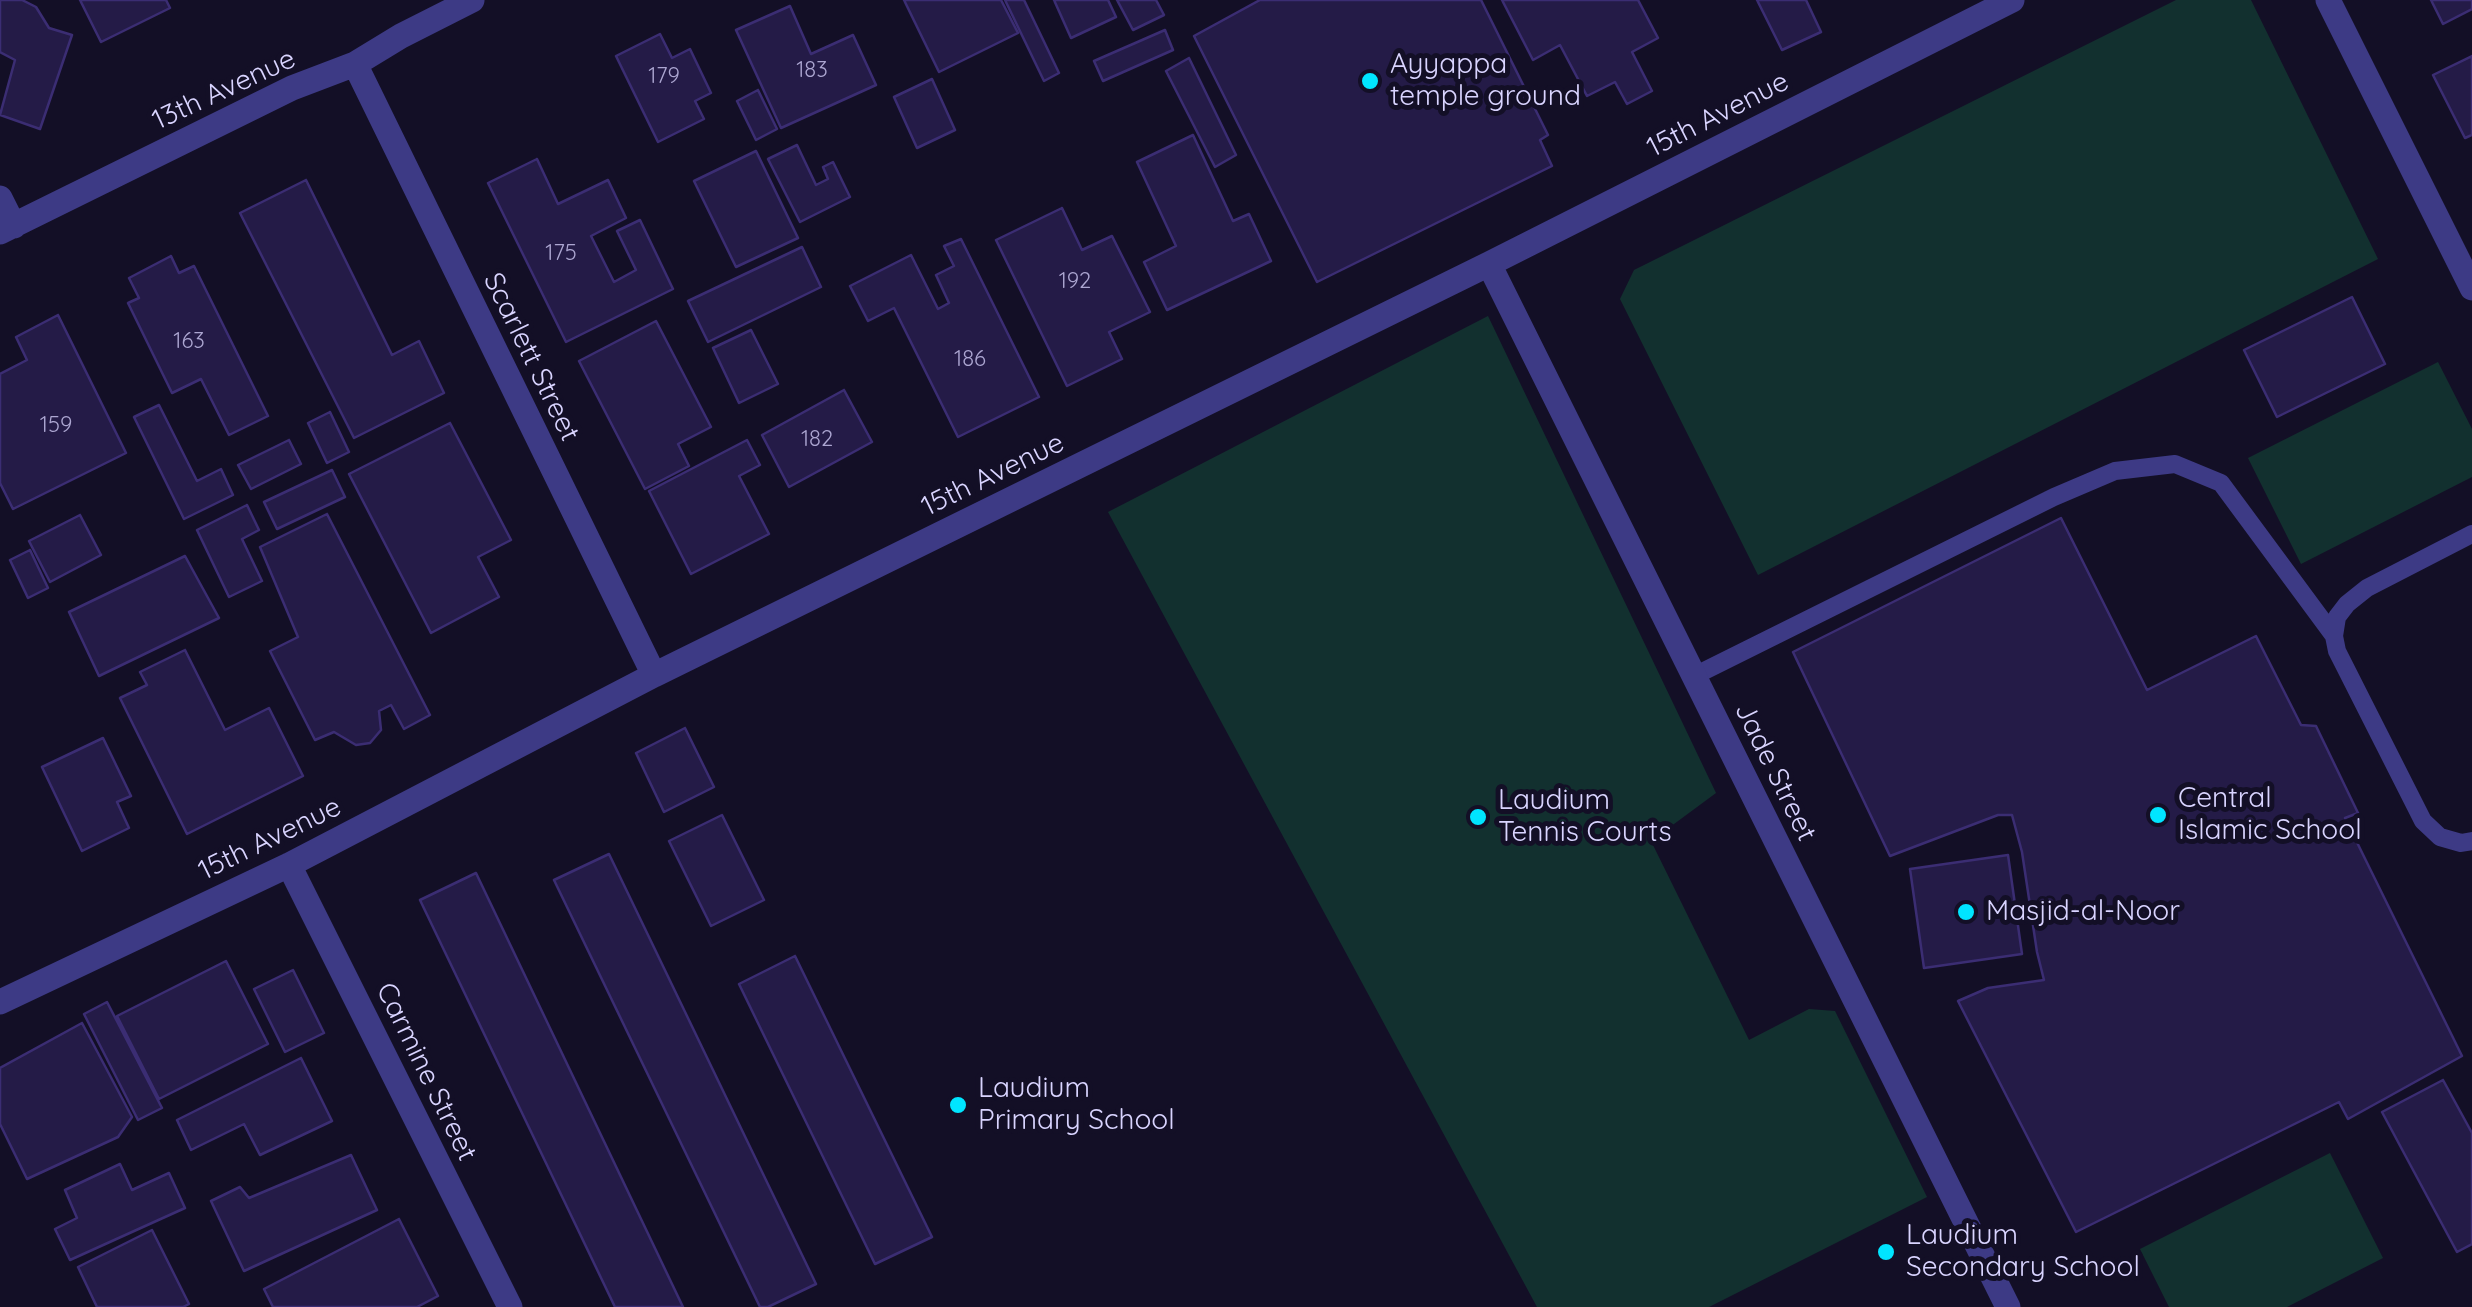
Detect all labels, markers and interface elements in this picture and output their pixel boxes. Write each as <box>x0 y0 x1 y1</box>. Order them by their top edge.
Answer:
street label: 13th Avenue <box>147 42 301 138</box>
place label: Ayyappa temple ground <box>1390 48 1581 114</box>
house number: 183 <box>796 57 828 83</box>
house number: 179 <box>648 63 680 89</box>
street label: 15th Avenue <box>1642 65 1794 165</box>
marker: Ayyappa temple ground <box>1359 70 1381 92</box>
house number: 175 <box>545 240 577 266</box>
street label: Scarlett Street <box>476 267 586 447</box>
house number: 192 <box>1059 268 1091 294</box>
house number: 163 <box>173 328 205 354</box>
house number: 186 <box>954 346 986 372</box>
house number: 159 <box>40 412 72 438</box>
house number: 182 <box>801 426 833 452</box>
street label: 15th Avenue <box>916 426 1070 524</box>
street label: Jade Street <box>1727 697 1823 847</box>
place label: Central Islamic School <box>2178 782 2362 848</box>
place label: Laudium Tennis Courts <box>1498 784 1672 850</box>
street label: 15th Avenue <box>193 790 347 888</box>
marker: Central Islamic School <box>2147 804 2169 826</box>
marker: Laudium Tennis Courts <box>1467 806 1489 828</box>
place label: Masjid-al-Noor <box>1986 895 2180 929</box>
marker: Masjid-al-Noor <box>1955 901 1977 923</box>
street label: Carmine Street <box>368 978 484 1166</box>
place label: Laudium Primary School <box>978 1072 1175 1138</box>
marker: Laudium Primary School <box>947 1094 969 1116</box>
place label: Laudium Secondary School <box>1906 1219 2140 1285</box>
marker: Laudium Secondary School <box>1875 1241 1897 1263</box>

